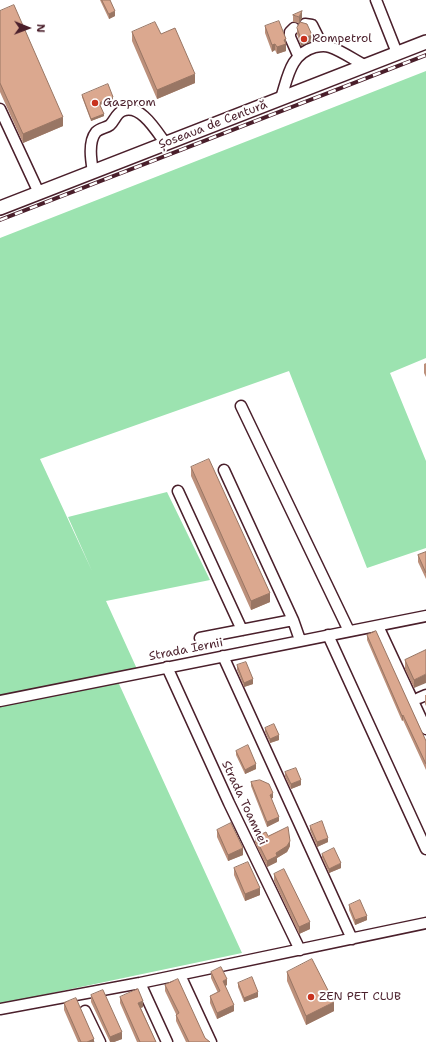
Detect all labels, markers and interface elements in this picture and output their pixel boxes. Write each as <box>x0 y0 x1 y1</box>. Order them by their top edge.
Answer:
north arrow <box>8 8 48 48</box>
text: N <box>33 24 48 33</box>
place label: Rompetrol <box>312 32 372 46</box>
marker: Rompetrol <box>299 34 309 44</box>
place label: Gazprom <box>103 96 156 110</box>
marker: Gazprom <box>90 98 100 108</box>
street label: Șoseaua de Centură <box>157 98 269 152</box>
street label: Strada Iernii <box>148 636 224 664</box>
street label: Strada Toamnei <box>218 759 270 847</box>
place label: ZEN PET CLUB <box>319 990 401 1004</box>
marker: ZEN PET CLUB <box>306 992 316 1002</box>

